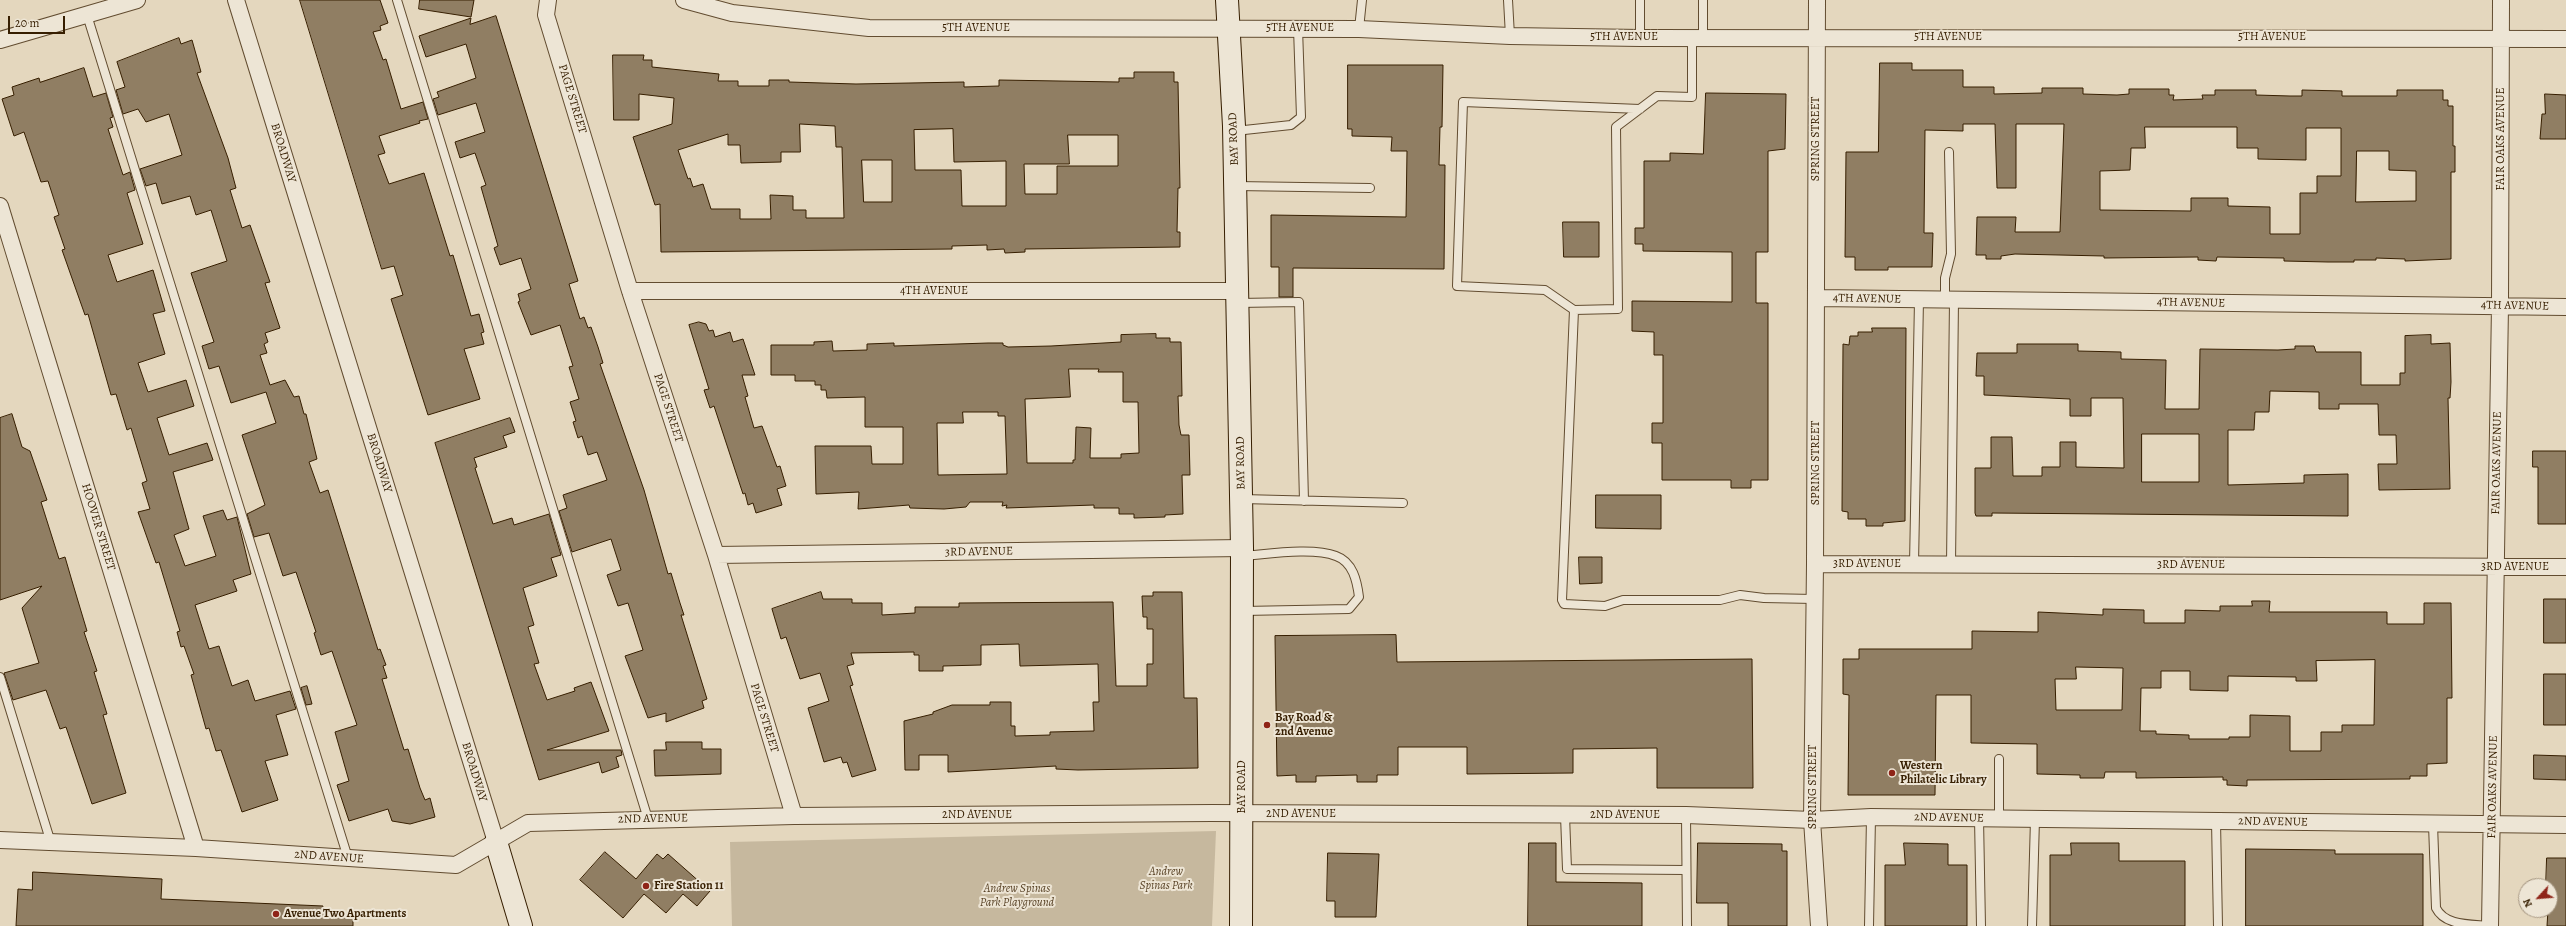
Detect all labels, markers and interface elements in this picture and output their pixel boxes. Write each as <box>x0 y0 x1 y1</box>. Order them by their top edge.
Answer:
scale bar <box>10 8 67 34</box>
text: 20 m <box>15 15 39 31</box>
street label: 5TH AVENUE <box>942 21 1010 35</box>
street label: 5TH AVENUE <box>1266 21 1334 35</box>
street label: 5TH AVENUE <box>1590 30 1658 44</box>
street label: 5TH AVENUE <box>1914 30 1982 44</box>
street label: 5TH AVENUE <box>2238 30 2306 44</box>
street label: PAGE STREET <box>555 63 589 135</box>
street label: FAIR OAKS AVENUE <box>2494 87 2508 191</box>
street label: SPRING STREET <box>1809 97 1823 181</box>
street label: BAY ROAD <box>1226 112 1242 166</box>
street label: BROADWAY <box>267 122 299 184</box>
street label: 4TH AVENUE <box>900 284 968 298</box>
street label: 4TH AVENUE <box>1833 291 1901 307</box>
street label: 4TH AVENUE <box>2157 295 2225 311</box>
street label: 4TH AVENUE <box>2481 298 2549 314</box>
street label: PAGE STREET <box>650 372 686 444</box>
street label: FAIR OAKS AVENUE <box>2489 411 2505 515</box>
street label: SPRING STREET <box>1809 421 1823 505</box>
street label: BROADWAY <box>363 432 395 494</box>
street label: BAY ROAD <box>1233 436 1249 490</box>
street label: HOOVER STREET <box>78 482 118 572</box>
street label: 3RD AVENUE <box>945 544 1013 560</box>
street label: 3RD AVENUE <box>1833 557 1901 571</box>
street label: 3RD AVENUE <box>2157 558 2225 572</box>
street label: 3RD AVENUE <box>2481 560 2549 574</box>
street label: PAGE STREET <box>747 682 781 754</box>
place label: Bay Road & 2nd Avenue <box>1275 711 1333 739</box>
marker: Bay Road & 2nd Avenue <box>1262 720 1272 730</box>
street label: FAIR OAKS AVENUE <box>2485 735 2501 839</box>
street label: BROADWAY <box>458 741 490 803</box>
street label: SPRING STREET <box>1806 745 1820 829</box>
place label: Western Philatelic Library <box>1900 759 1987 787</box>
street label: BAY ROAD <box>1235 760 1249 814</box>
marker: Western Philatelic Library <box>1887 768 1897 778</box>
street label: 2ND AVENUE <box>1266 807 1336 821</box>
street label: 2ND AVENUE <box>942 808 1012 822</box>
street label: 2ND AVENUE <box>1590 808 1660 822</box>
street label: 2ND AVENUE <box>1914 810 1984 826</box>
street label: 2ND AVENUE <box>618 811 688 827</box>
street label: 2ND AVENUE <box>2238 814 2308 830</box>
street label: 2ND AVENUE <box>294 847 364 867</box>
park label: Andrew Spinas Park <box>1139 865 1193 893</box>
north arrow <box>2518 878 2558 918</box>
place label: Fire Station 11 <box>654 879 723 893</box>
marker: Fire Station 11 <box>641 881 651 891</box>
park label: Andrew Spinas Park Playground <box>980 882 1054 910</box>
text: N <box>2519 896 2536 910</box>
place label: Avenue Two Apartments <box>284 907 406 921</box>
marker: Avenue Two Apartments <box>271 909 281 919</box>

